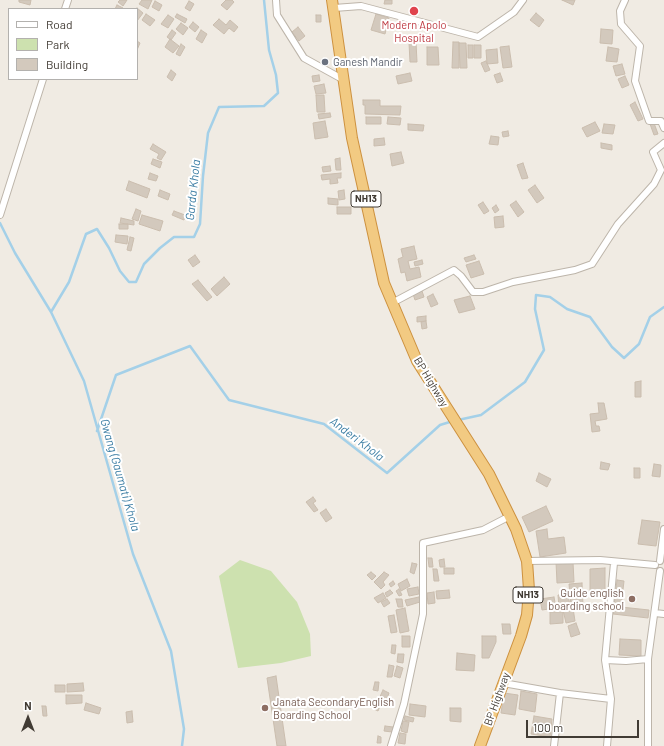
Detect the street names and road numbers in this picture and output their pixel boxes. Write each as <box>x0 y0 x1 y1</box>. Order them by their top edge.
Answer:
road number: NH13 <box>351 191 381 207</box>
street label: BP Highway <box>411 355 451 409</box>
road number: NH13 <box>513 587 543 603</box>
street label: BP Highway <box>481 671 513 727</box>

